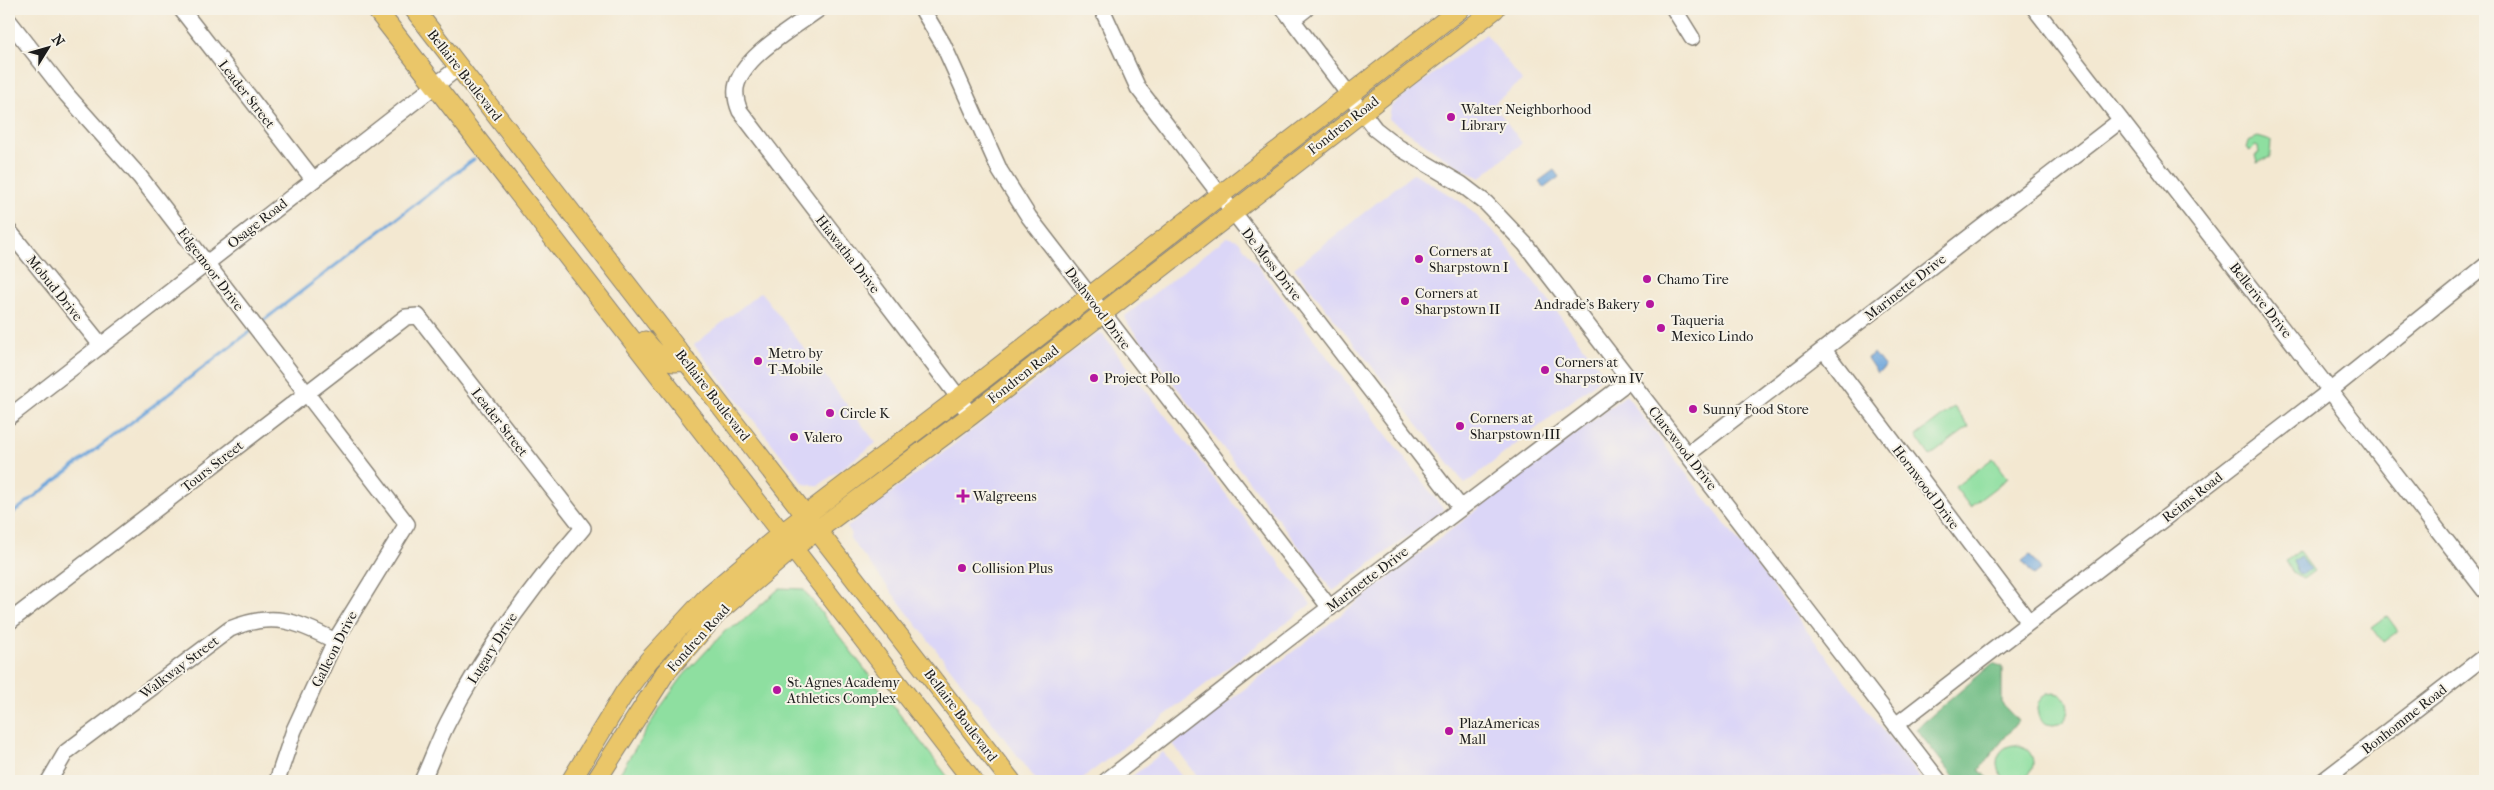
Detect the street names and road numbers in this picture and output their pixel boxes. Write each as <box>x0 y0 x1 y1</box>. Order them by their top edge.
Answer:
street label: Bellaire Boulevard <box>424 26 506 125</box>
street label: Leader Street <box>215 57 279 132</box>
street label: Fondren Road <box>1304 92 1382 158</box>
street label: Osage Road <box>224 195 291 252</box>
street label: Hiawatha Drive <box>812 212 883 297</box>
street label: Edgemoor Drive <box>174 224 247 314</box>
street label: De Moss Drive <box>1238 224 1305 304</box>
street label: Marinette Drive <box>1861 250 1949 324</box>
street label: Mobud Drive <box>23 252 86 325</box>
street label: Bellerive Drive <box>2226 259 2295 342</box>
street label: Dashwood Drive <box>1061 264 1134 353</box>
street label: Fondren Road <box>984 341 1062 407</box>
street label: Bellaire Boulevard <box>672 346 754 445</box>
street label: Leader Street <box>468 385 532 460</box>
street label: Clarewood Drive <box>1645 403 1721 494</box>
street label: Tours Street <box>178 437 247 496</box>
street label: Hornwood Drive <box>1888 442 1963 533</box>
street label: Reims Road <box>2159 468 2226 526</box>
street label: Marinette Drive <box>1323 543 1412 616</box>
street label: Fondren Road <box>664 601 733 676</box>
street label: Galleon Drive <box>308 608 361 690</box>
street label: Lugary Drive <box>464 609 521 687</box>
street label: Walkway Street <box>136 632 222 703</box>
street label: Bellaire Boulevard <box>920 666 1001 765</box>
street label: Bonhomme Road <box>2358 681 2451 758</box>

